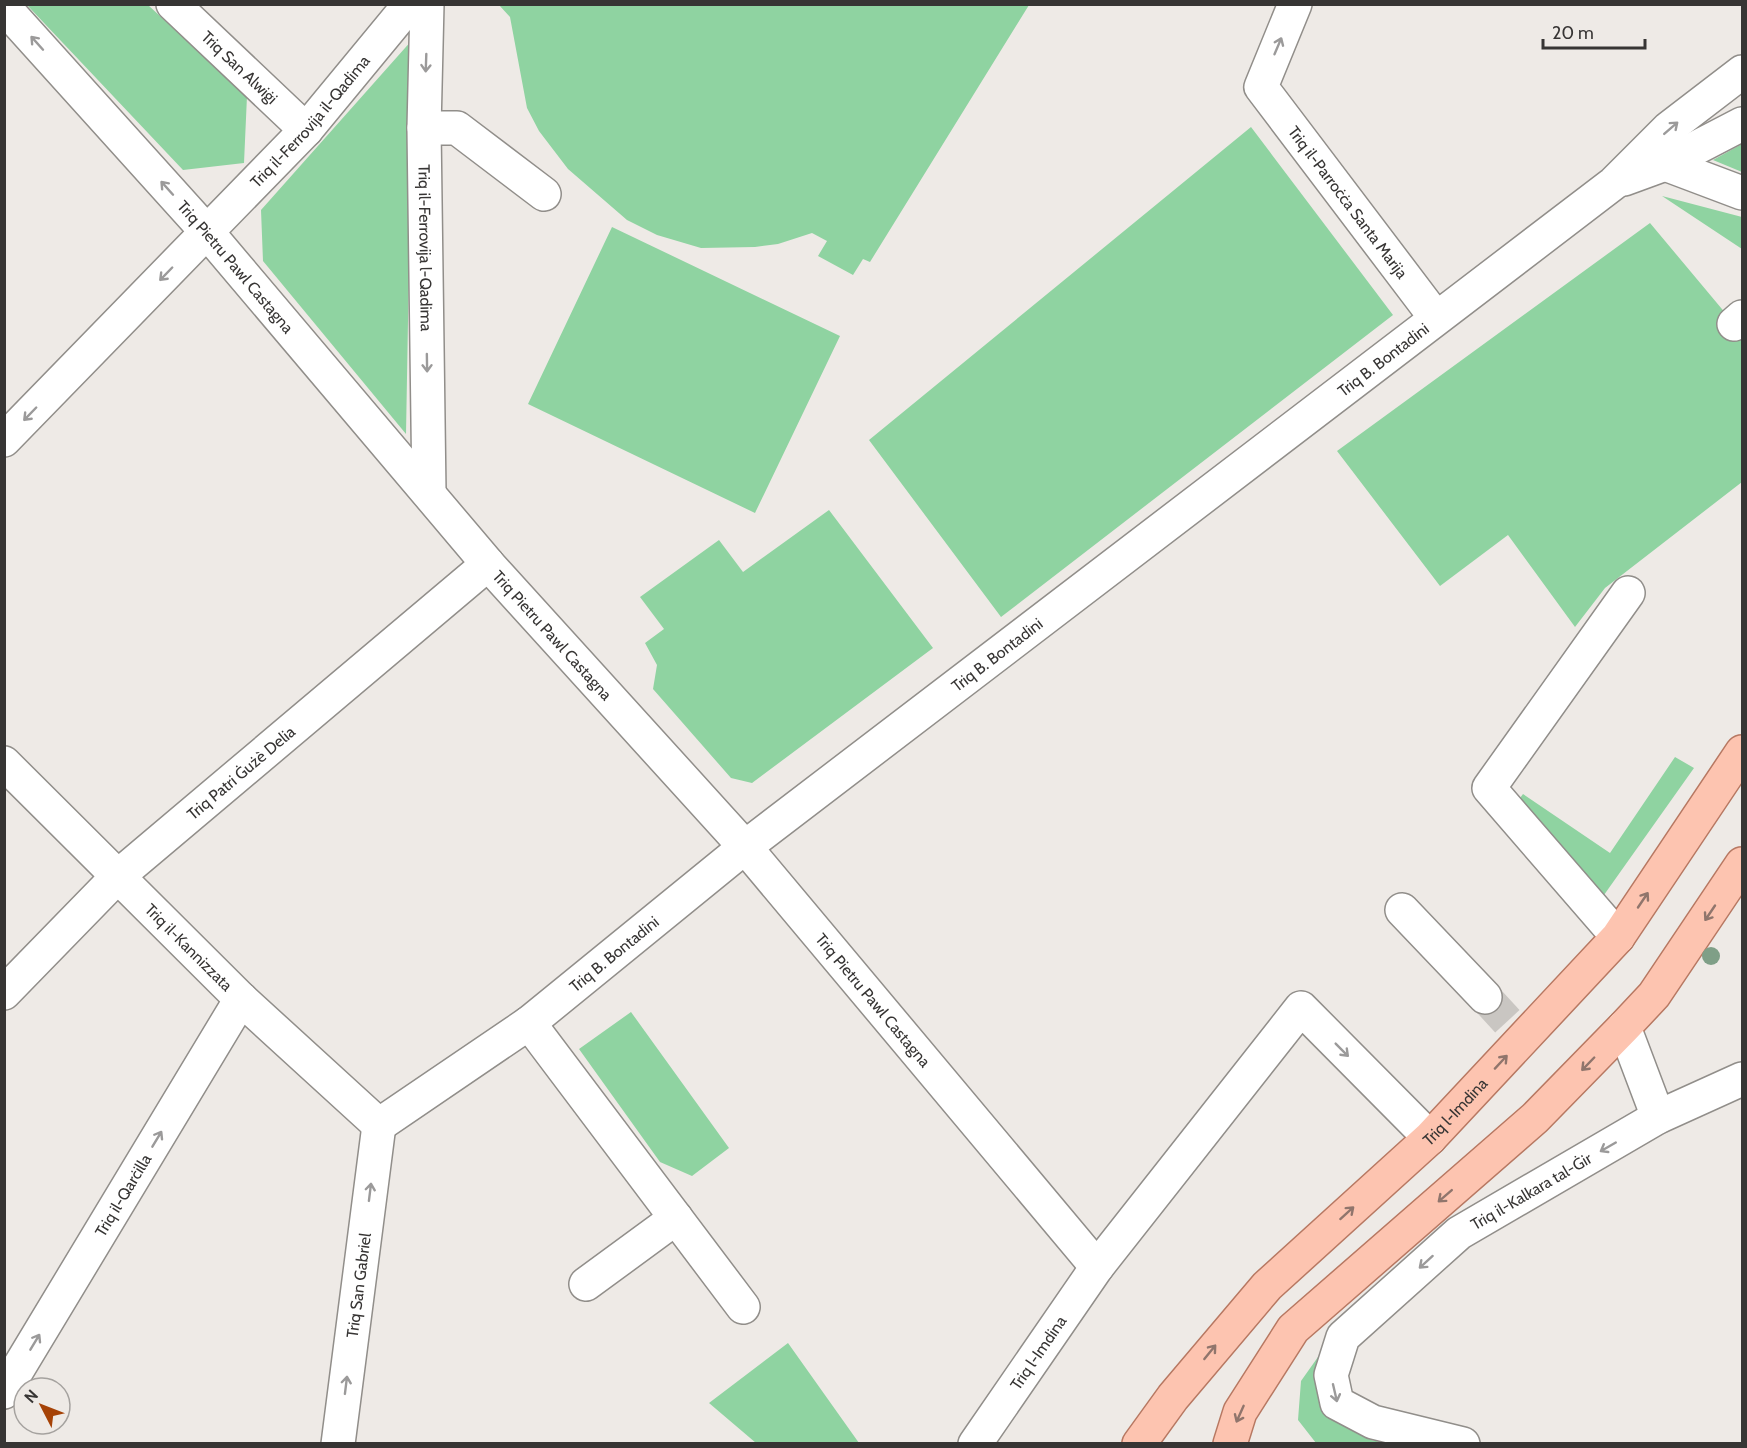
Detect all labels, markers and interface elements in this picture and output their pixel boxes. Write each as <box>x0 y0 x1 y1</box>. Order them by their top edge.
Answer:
scale bar <box>1543 12 1645 50</box>
text: 20 m <box>1552 22 1594 44</box>
street label: Triq San Alwiġi <box>197 27 281 108</box>
one-way arrow <box>30 36 44 51</box>
one-way arrow <box>1273 37 1284 55</box>
street label: Triq il-Ferrovija il-Qadima <box>247 51 374 191</box>
one-way arrow <box>420 52 432 72</box>
one-way arrow <box>1663 121 1678 135</box>
street label: Triq il-Parroċċa Santa Marija <box>1284 122 1412 282</box>
street label: Triq il-Ferrovija l-Qadima <box>415 164 436 332</box>
one-way arrow <box>160 181 174 196</box>
street label: Triq Pietru Pawl Castagna <box>173 197 298 337</box>
one-way arrow <box>158 266 173 281</box>
street label: Triq B. Bontadini <box>1334 319 1433 401</box>
one-way arrow <box>421 352 433 372</box>
one-way arrow <box>23 406 37 421</box>
street label: Triq Pietru Pawl Castagna <box>488 567 616 704</box>
street label: Triq B. Bontadini <box>948 614 1046 696</box>
street label: Triq Patri Ġużè Delia <box>183 722 299 824</box>
one-way arrow <box>1637 892 1649 909</box>
street label: Triq il-Kannizzata <box>141 900 237 995</box>
one-way arrow <box>1704 904 1716 920</box>
street label: Triq B. Bontadini <box>566 912 663 996</box>
street label: Triq Pietru Pawl Castagna <box>811 930 935 1071</box>
one-way arrow <box>1335 1042 1350 1057</box>
one-way arrow <box>1494 1055 1509 1070</box>
one-way arrow <box>1581 1056 1595 1071</box>
street label: Triq l-Imdina <box>1419 1074 1492 1150</box>
one-way arrow <box>151 1131 163 1148</box>
one-way arrow <box>1600 1141 1617 1153</box>
street label: Triq il-Kalkara tal-Ġir <box>1467 1148 1596 1234</box>
street label: Triq il-Qarċilla <box>91 1150 156 1240</box>
one-way arrow <box>365 1183 376 1202</box>
one-way arrow <box>1438 1189 1453 1203</box>
one-way arrow <box>1339 1206 1354 1220</box>
street label: Triq San Gabriel <box>343 1232 375 1339</box>
one-way arrow <box>1419 1255 1434 1269</box>
street label: Triq l-Imdina <box>1006 1312 1071 1394</box>
one-way arrow <box>29 1334 41 1351</box>
one-way arrow <box>1204 1344 1217 1360</box>
north arrow <box>12 1376 72 1436</box>
one-way arrow <box>340 1376 351 1396</box>
one-way arrow <box>1330 1383 1342 1402</box>
text: N <box>20 1386 42 1407</box>
one-way arrow <box>1234 1405 1246 1423</box>

